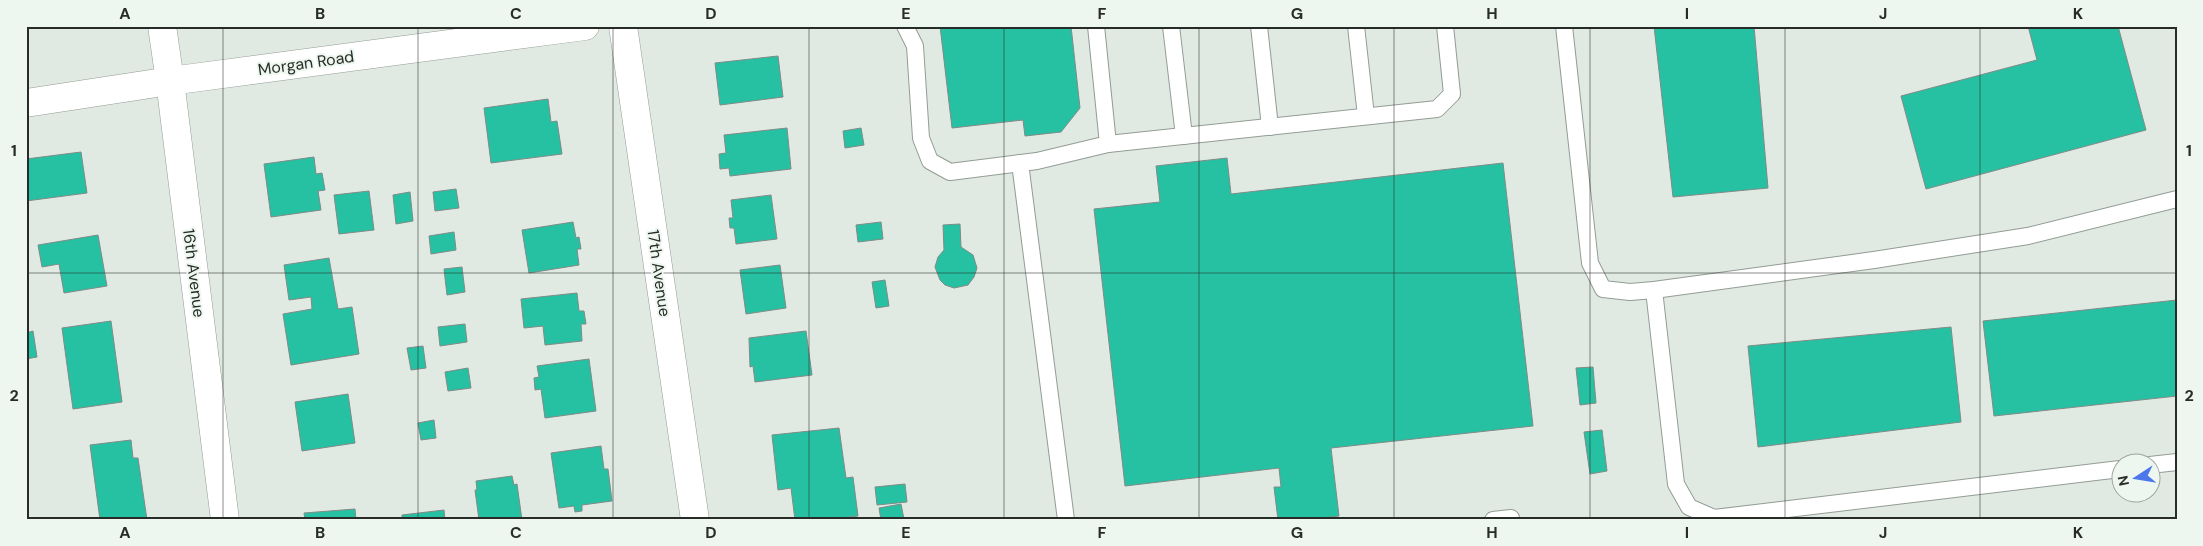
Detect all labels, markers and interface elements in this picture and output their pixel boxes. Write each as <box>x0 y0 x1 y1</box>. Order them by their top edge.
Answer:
text: A <box>119 3 131 24</box>
text: B <box>315 3 325 24</box>
text: C <box>510 3 522 24</box>
text: D <box>705 3 717 24</box>
text: E <box>901 3 911 24</box>
text: F <box>1098 3 1107 24</box>
text: G <box>1291 3 1303 24</box>
text: H <box>1486 3 1498 24</box>
text: I <box>1685 3 1689 24</box>
text: J <box>1879 3 1887 24</box>
text: K <box>2073 3 2084 24</box>
street label: Morgan Road <box>257 46 355 80</box>
text: 1 <box>11 140 17 161</box>
text: 1 <box>2186 140 2192 161</box>
street label: 16th Avenue <box>178 227 210 319</box>
street label: 17th Avenue <box>643 228 675 318</box>
text: 2 <box>9 385 19 406</box>
text: 2 <box>2184 385 2194 406</box>
north arrow <box>2110 454 2160 504</box>
text: N <box>2113 474 2133 488</box>
text: A <box>119 522 131 543</box>
text: B <box>315 522 325 543</box>
text: C <box>510 522 522 543</box>
text: D <box>705 522 717 543</box>
text: E <box>901 522 911 543</box>
text: F <box>1098 522 1107 543</box>
text: G <box>1291 522 1303 543</box>
text: H <box>1486 522 1498 543</box>
text: I <box>1685 522 1689 543</box>
text: J <box>1879 522 1887 543</box>
text: K <box>2073 522 2084 543</box>

